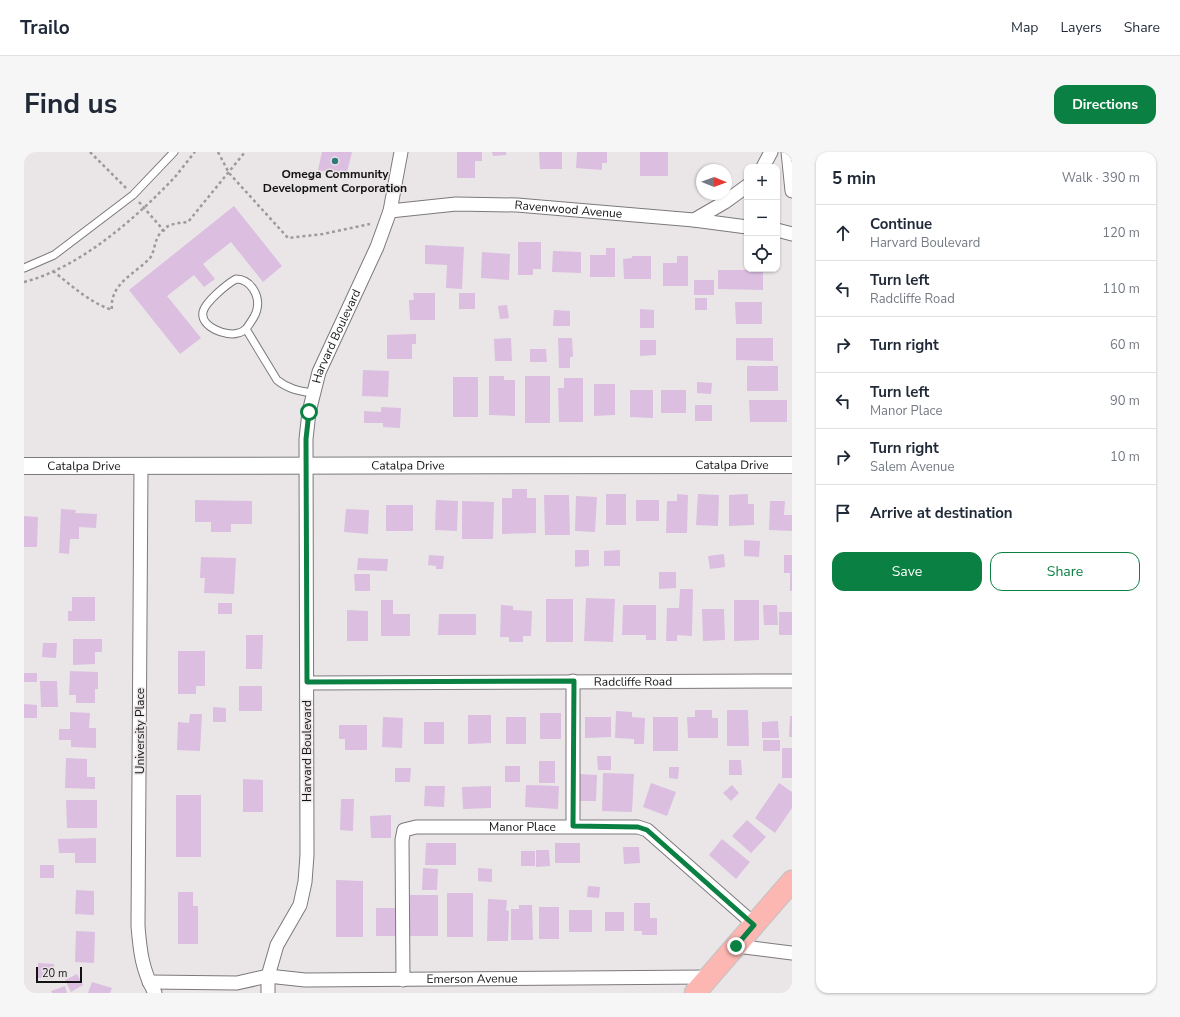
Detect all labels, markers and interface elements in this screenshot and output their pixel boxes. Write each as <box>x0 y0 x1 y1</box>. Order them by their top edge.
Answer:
text: Trailo <box>20 15 70 41</box>
text: Map <box>1011 18 1038 37</box>
text: Layers <box>1060 18 1102 37</box>
text: Share <box>1124 18 1160 37</box>
text: Find us <box>24 85 118 123</box>
button: Directions <box>1054 85 1156 124</box>
marker: Omega Community Development Corporation <box>330 156 340 166</box>
north arrow <box>696 164 732 200</box>
map controls <box>744 164 780 272</box>
button: + <box>744 164 780 200</box>
place label: Omega Community Development Corporation <box>263 166 407 196</box>
text: 5 min <box>832 167 876 190</box>
text: Walk · 390 m <box>1062 169 1140 187</box>
street label: Ravenwood Avenue <box>514 197 623 222</box>
button: − <box>744 200 780 236</box>
text: Continue <box>870 214 932 234</box>
icon: ahead <box>832 222 854 244</box>
text: 120 m <box>1102 224 1140 242</box>
text: Harvard Boulevard <box>870 234 980 252</box>
button: locate <box>744 236 780 272</box>
text: Turn left <box>870 270 929 290</box>
icon: left <box>832 278 854 300</box>
text: 110 m <box>1102 280 1140 298</box>
street label: Harvard Boulevard <box>308 286 364 385</box>
text: Radcliffe Road <box>870 290 955 308</box>
icon: right <box>832 334 854 356</box>
text: Turn right <box>870 335 939 355</box>
text: 60 m <box>1110 336 1140 354</box>
text: Turn left <box>870 382 929 402</box>
icon: left <box>832 390 854 412</box>
text: 90 m <box>1110 392 1140 410</box>
text: Manor Place <box>870 402 942 420</box>
route start <box>300 403 318 421</box>
text: Turn right <box>870 438 939 458</box>
icon: right <box>832 446 854 468</box>
text: 10 m <box>1110 448 1140 466</box>
street label: Catalpa Drive <box>371 457 445 474</box>
street label: Catalpa Drive <box>695 457 769 473</box>
street label: Catalpa Drive <box>47 458 121 474</box>
text: Salem Avenue <box>870 458 954 476</box>
icon: arrive <box>832 502 854 524</box>
text: Arrive at destination <box>870 503 1013 523</box>
button: Save <box>832 552 982 591</box>
button: Share <box>990 552 1140 591</box>
street label: Radcliffe Road <box>594 673 672 690</box>
street label: University Place <box>132 688 148 774</box>
street label: Harvard Boulevard <box>299 700 315 802</box>
street label: Manor Place <box>489 819 556 835</box>
route end <box>727 937 745 955</box>
scale bar <box>36 965 82 984</box>
text: 20 m <box>42 966 67 981</box>
street label: Emerson Avenue <box>426 970 518 987</box>

